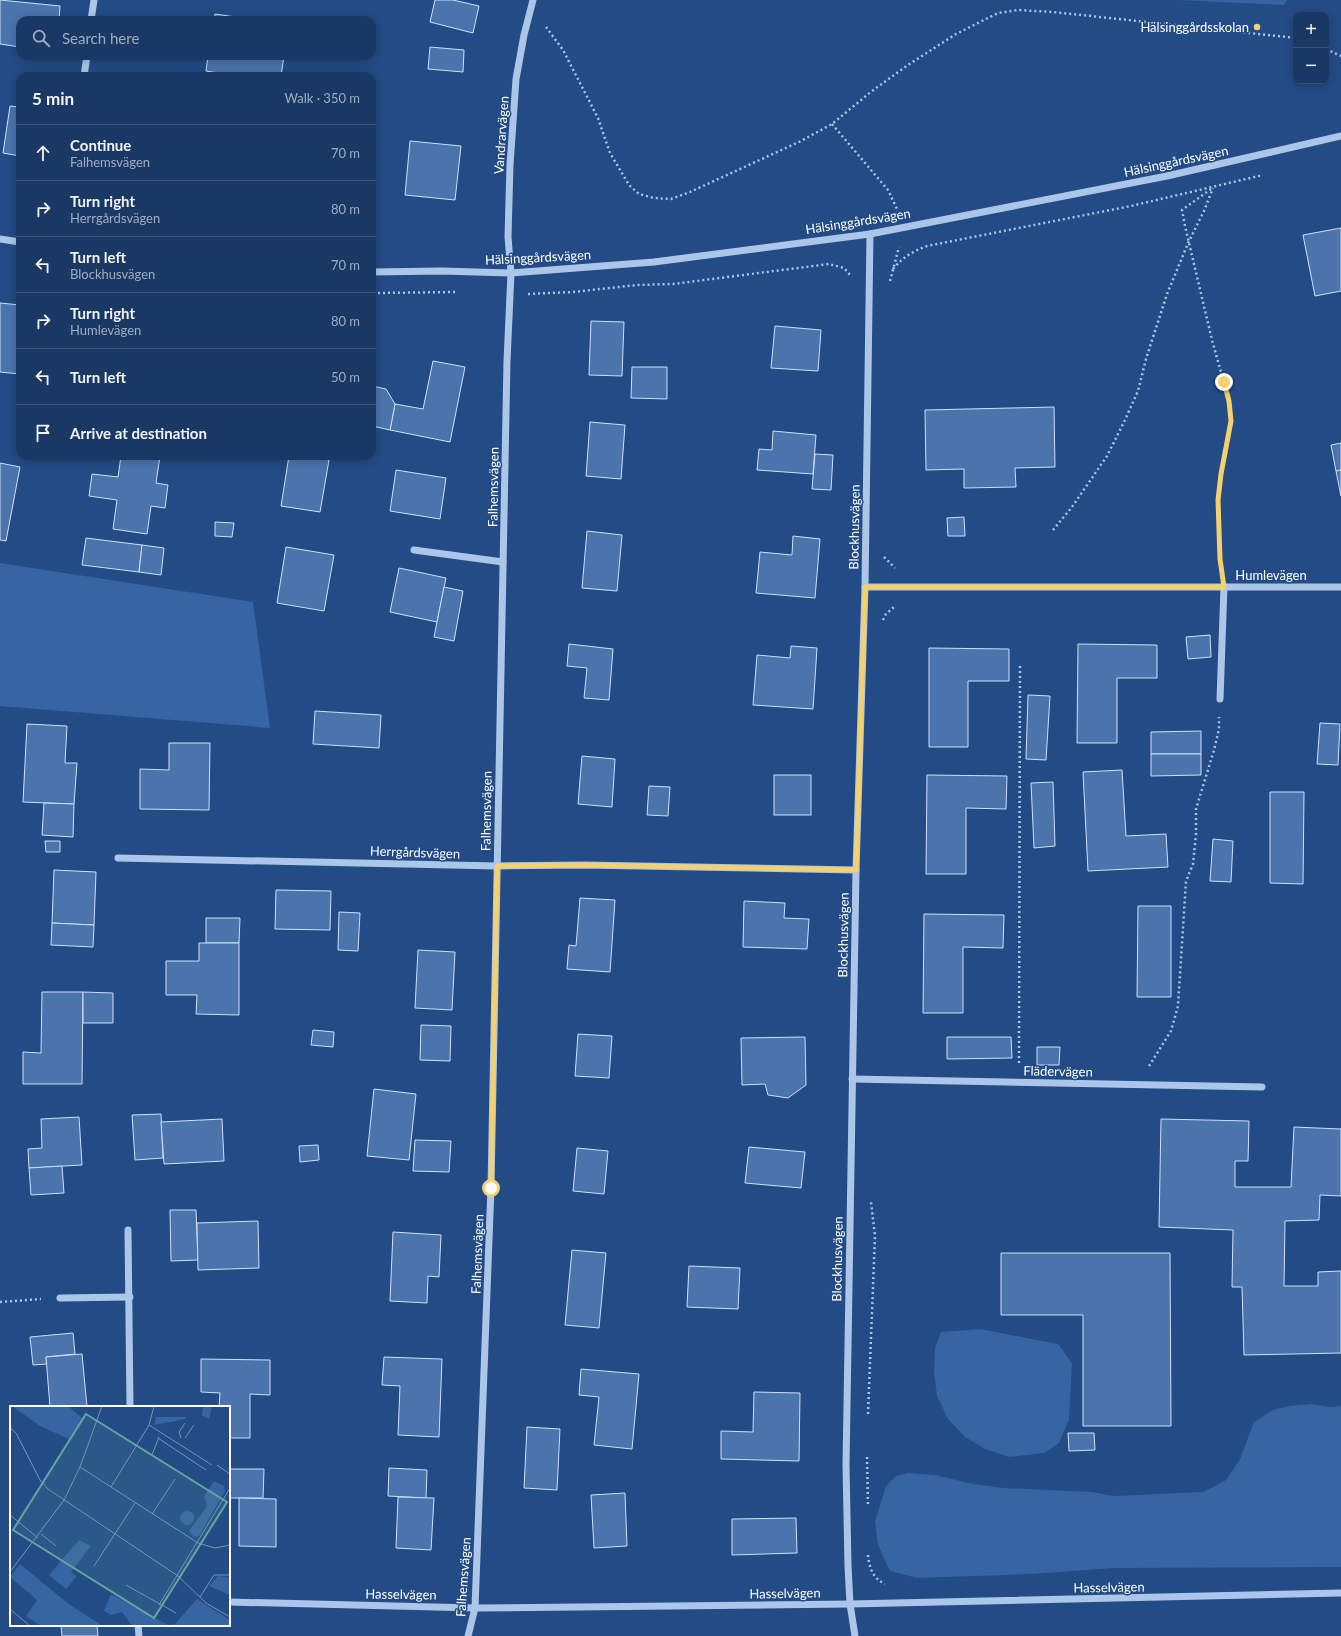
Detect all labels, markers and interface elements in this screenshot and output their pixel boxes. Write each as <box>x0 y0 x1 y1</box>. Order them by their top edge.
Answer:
map controls <box>1293 12 1329 84</box>
button: + <box>1293 12 1329 48</box>
search box <box>16 16 376 60</box>
place label: Hälsinggårdsskolan <box>1140 19 1249 35</box>
marker: Hälsinggårdsskolan <box>1252 22 1262 32</box>
icon: search <box>30 27 52 49</box>
text: Search here <box>62 29 139 47</box>
button: − <box>1293 48 1329 84</box>
text: 5 min <box>32 88 74 109</box>
text: Walk · 350 m <box>284 90 360 106</box>
street label: Vandrarvägen <box>490 95 512 175</box>
text: Continue <box>70 136 131 154</box>
icon: ahead <box>32 142 54 164</box>
street label: Hälsinggårdsvägen <box>1122 142 1230 180</box>
text: 70 m <box>331 145 360 161</box>
text: Falhemsvägen <box>70 154 150 170</box>
text: Turn right <box>70 192 135 210</box>
icon: right <box>32 198 54 220</box>
text: 80 m <box>331 201 360 217</box>
street label: Hälsinggårdsvägen <box>804 205 912 237</box>
text: Herrgårdsvägen <box>70 210 160 226</box>
street label: Hälsinggårdsvägen <box>484 246 592 268</box>
text: Turn left <box>70 248 126 266</box>
icon: left <box>32 254 54 276</box>
text: 70 m <box>331 257 360 273</box>
text: Blockhusvägen <box>70 266 155 282</box>
text: Turn right <box>70 304 135 322</box>
icon: right <box>32 310 54 332</box>
text: 80 m <box>331 313 360 329</box>
text: Humlevägen <box>70 322 141 338</box>
icon: left <box>32 366 54 388</box>
text: Turn left <box>70 368 126 386</box>
text: 50 m <box>331 369 360 385</box>
route end <box>1215 373 1233 391</box>
icon: arrive <box>32 422 54 444</box>
text: Arrive at destination <box>70 424 207 442</box>
street label: Falhemsvägen <box>484 447 502 527</box>
street label: Blockhusvägen <box>845 484 863 570</box>
street label: Humlevägen <box>1235 567 1307 583</box>
street label: Falhemsvägen <box>477 771 495 851</box>
street label: Herrgårdsvägen <box>370 842 460 862</box>
street label: Blockhusvägen <box>834 892 852 978</box>
street label: Flädervägen <box>1023 1062 1093 1080</box>
route start <box>482 1179 500 1197</box>
street label: Falhemsvägen <box>468 1214 486 1294</box>
street label: Blockhusvägen <box>828 1216 846 1302</box>
inset map <box>10 1406 230 1626</box>
street label: Falhemsvägen <box>452 1536 474 1618</box>
street label: Hasselvägen <box>1073 1578 1145 1596</box>
street label: Hasselvägen <box>749 1584 821 1602</box>
street label: Hasselvägen <box>365 1585 437 1603</box>

